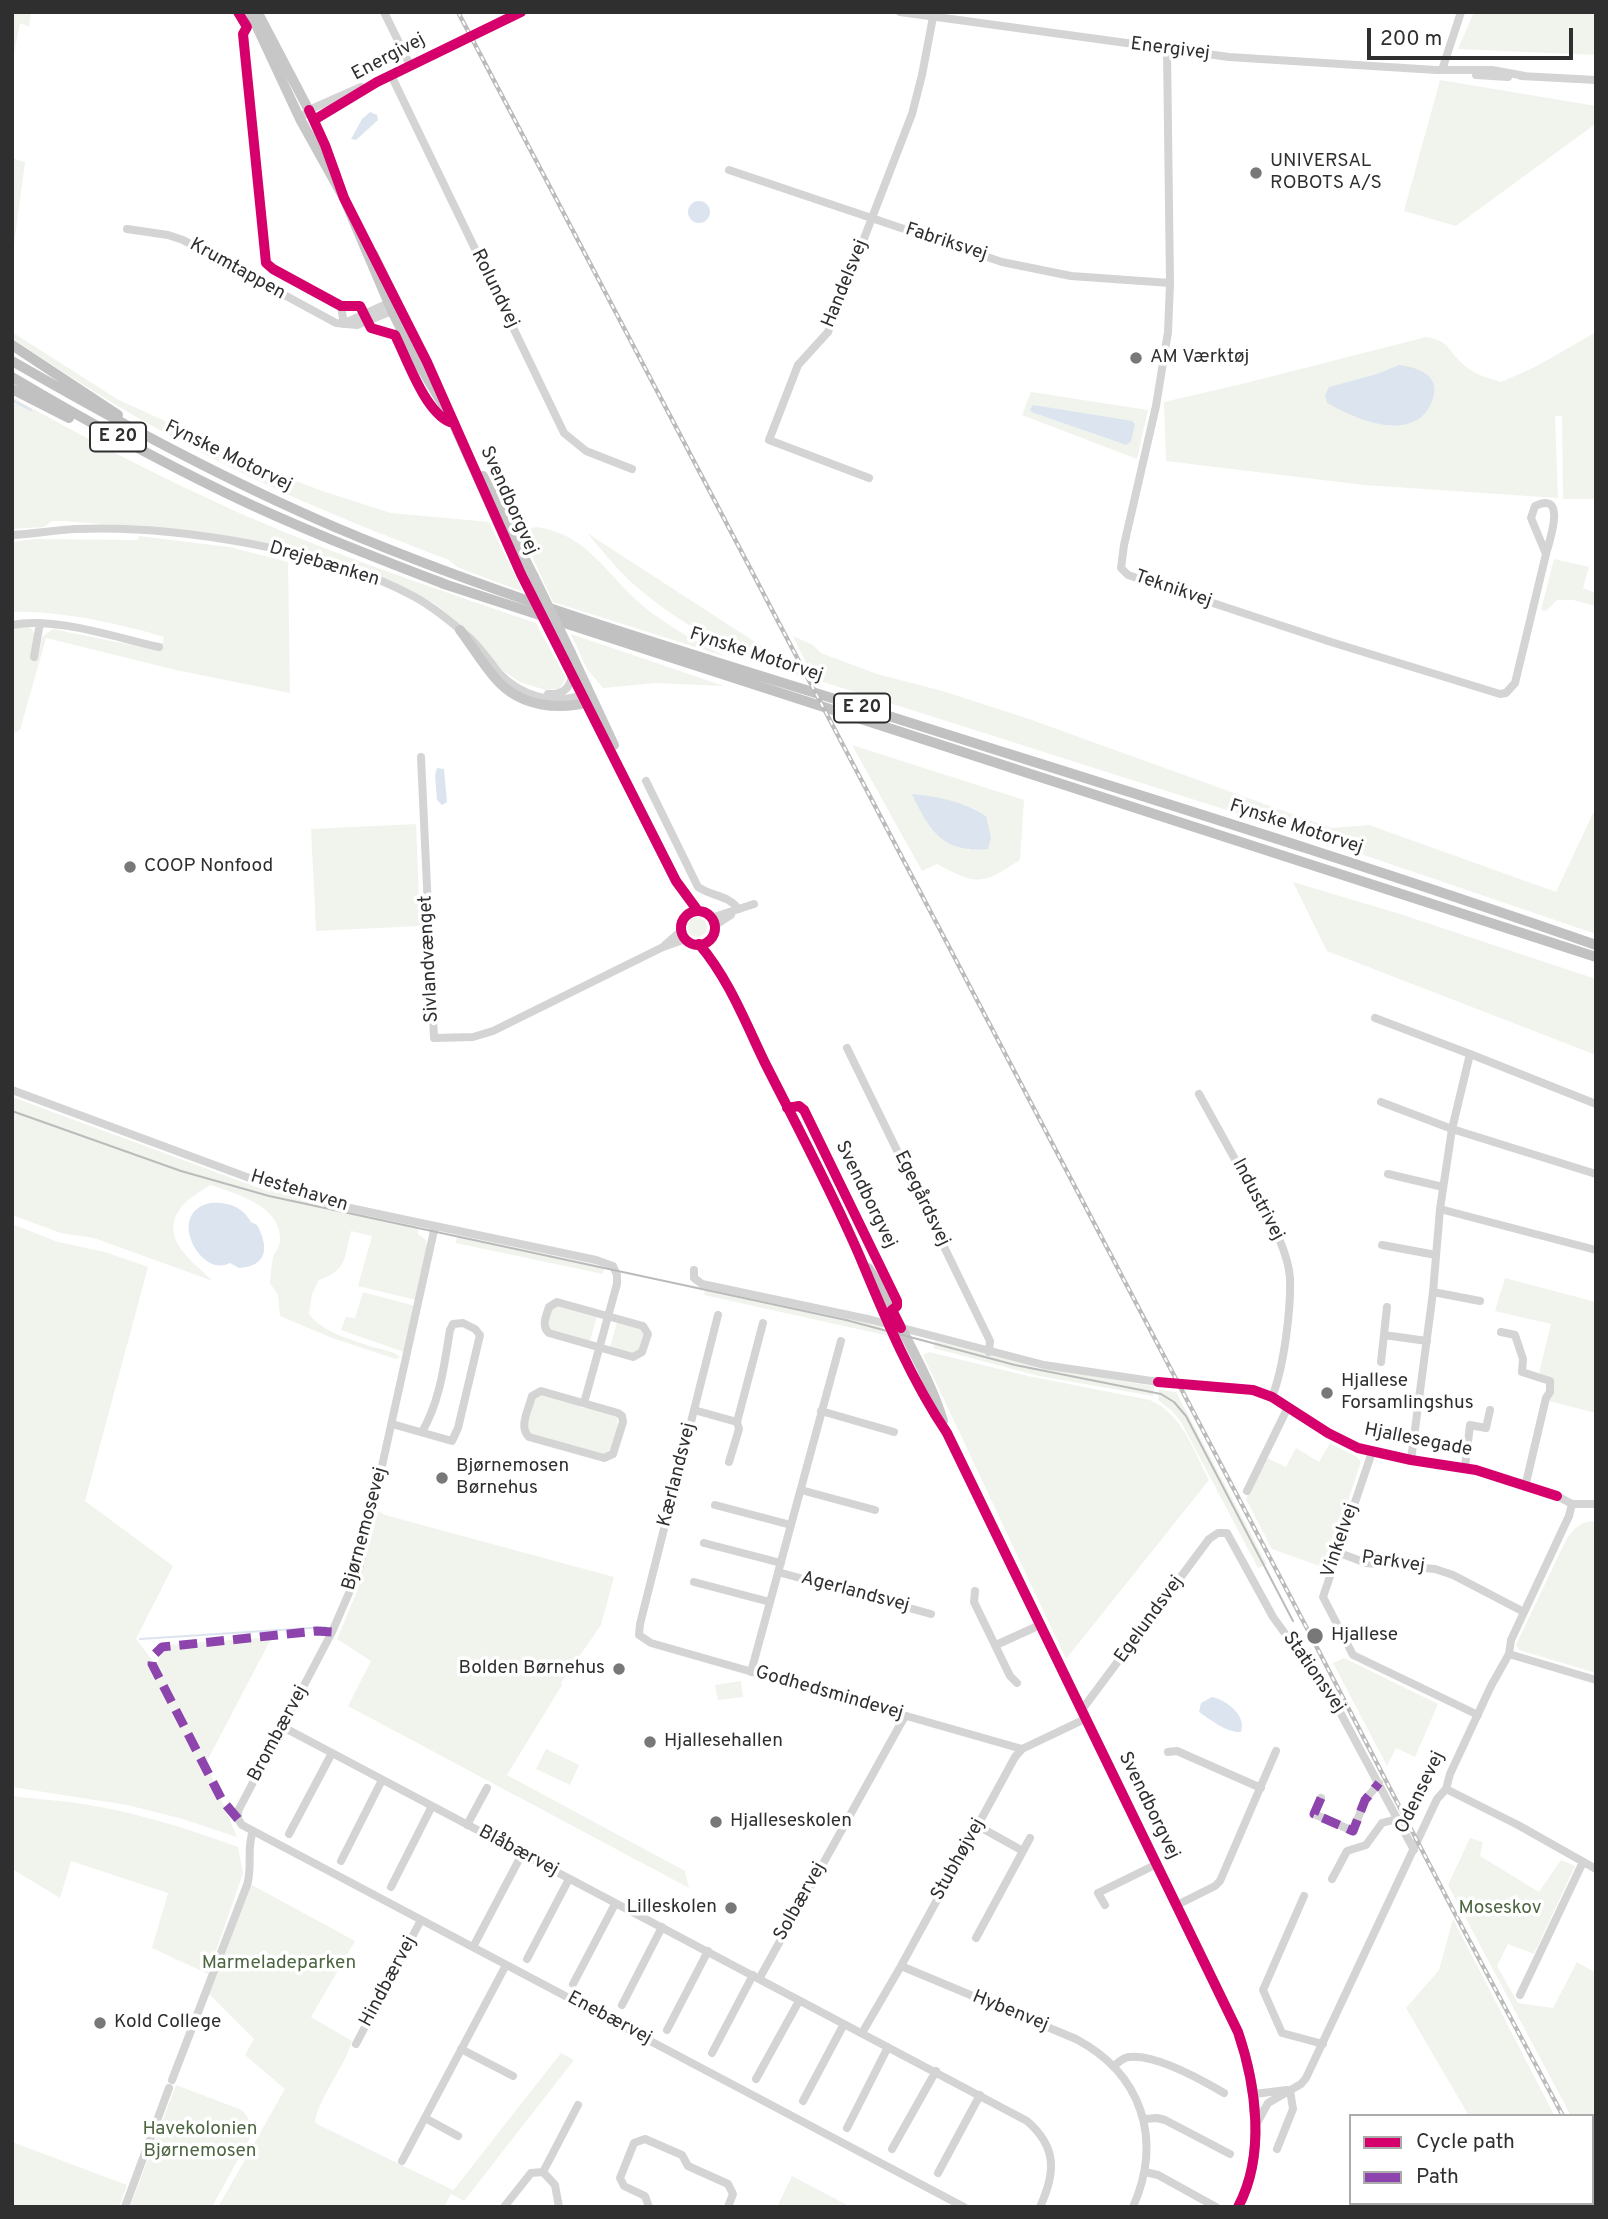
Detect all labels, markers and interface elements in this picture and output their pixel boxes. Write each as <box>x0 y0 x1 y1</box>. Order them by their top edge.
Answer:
scale bar <box>1370 14 1576 58</box>
text: 200 m <box>1380 26 1442 53</box>
street label: Energivej <box>348 29 430 87</box>
street label: Energivej <box>1129 34 1211 66</box>
place label: UNIVERSAL ROBOTS A/S <box>1270 151 1382 195</box>
marker: UNIVERSAL ROBOTS A/S <box>1248 165 1264 181</box>
street label: Fabriksvej <box>902 219 990 267</box>
street label: Krumtappen <box>185 234 289 306</box>
street label: Handelsvej <box>818 237 874 331</box>
street label: Rolundvej <box>465 246 523 332</box>
place label: AM Værktøj <box>1150 347 1249 369</box>
marker: AM Værktøj <box>1128 350 1144 366</box>
street label: Fynske Motorvej <box>161 416 295 498</box>
road number: E 20 <box>90 422 146 452</box>
street label: Svendborgvej <box>474 443 542 559</box>
street label: Drejebænken <box>266 537 382 593</box>
street label: Teknikvej <box>1132 566 1214 614</box>
street label: Fynske Motorvej <box>686 624 826 688</box>
road number: E 20 <box>834 694 890 722</box>
street label: Fynske Motorvej <box>1226 796 1366 860</box>
place label: COOP Nonfood <box>144 856 273 878</box>
marker: COOP Nonfood <box>122 859 138 875</box>
street label: Sivlandvænget <box>415 895 445 1023</box>
street label: Svendborgvej <box>829 1138 901 1252</box>
street label: Egegårdsvej <box>888 1148 954 1250</box>
street label: Industrivej <box>1226 1155 1288 1245</box>
street label: Hestehaven <box>247 1166 351 1218</box>
place label: Hjallese Forsamlingshus <box>1341 1371 1474 1415</box>
marker: Hjallese Forsamlingshus <box>1319 1385 1335 1401</box>
street label: Hjallesegade <box>1362 1419 1474 1463</box>
street label: Kærlandsvej <box>654 1421 702 1529</box>
place label: Bjørnemosen Børnehus <box>456 1456 569 1500</box>
street label: Bjørnemosevej <box>339 1465 393 1593</box>
marker: Bjørnemosen Børnehus <box>434 1470 450 1486</box>
street label: Vinkelvej <box>1318 1501 1364 1581</box>
street label: Parkvej <box>1360 1547 1426 1579</box>
street label: Agerlandsvej <box>798 1568 912 1618</box>
street label: Egelundsvej <box>1111 1572 1189 1668</box>
place label: Hjallese <box>1331 1625 1398 1647</box>
marker: Hjallese <box>1305 1626 1325 1646</box>
street label: Stationsvej <box>1277 1628 1349 1718</box>
place label: Bolden Børnehus <box>459 1658 605 1680</box>
marker: Bolden Børnehus <box>611 1661 627 1677</box>
street label: Godhedsmindevej <box>752 1662 906 1726</box>
street label: Brombærvej <box>244 1682 314 1786</box>
place label: Hjallesehallen <box>664 1731 783 1753</box>
marker: Hjallesehallen <box>642 1734 658 1750</box>
street label: Odensevej <box>1391 1748 1451 1838</box>
street label: Svendborgvej <box>1112 1749 1184 1863</box>
place label: Hjalleseskolen <box>730 1811 852 1833</box>
marker: Hjalleseskolen <box>708 1814 724 1830</box>
street label: Stubhøjvej <box>927 1815 991 1905</box>
street label: Blåbærvej <box>474 1821 562 1883</box>
street label: Solbærvej <box>770 1859 832 1945</box>
place label: Lilleskolen <box>626 1897 717 1919</box>
park label: Moseskov <box>1458 1898 1542 1920</box>
marker: Lilleskolen <box>723 1900 739 1916</box>
street label: Hindbærvej <box>356 1933 422 2031</box>
park label: Marmeladeparken <box>202 1953 356 1975</box>
street label: Hybenvej <box>969 1986 1051 2038</box>
street label: Enebærvej <box>563 1987 655 2051</box>
place label: Kold College <box>114 2012 221 2034</box>
marker: Kold College <box>92 2015 108 2031</box>
legend <box>1349 2114 1594 2205</box>
park label: Havekolonien Bjørnemosen <box>143 2119 257 2163</box>
text: Cycle path <box>1416 2129 1515 2156</box>
text: Path <box>1416 2164 1459 2191</box>

